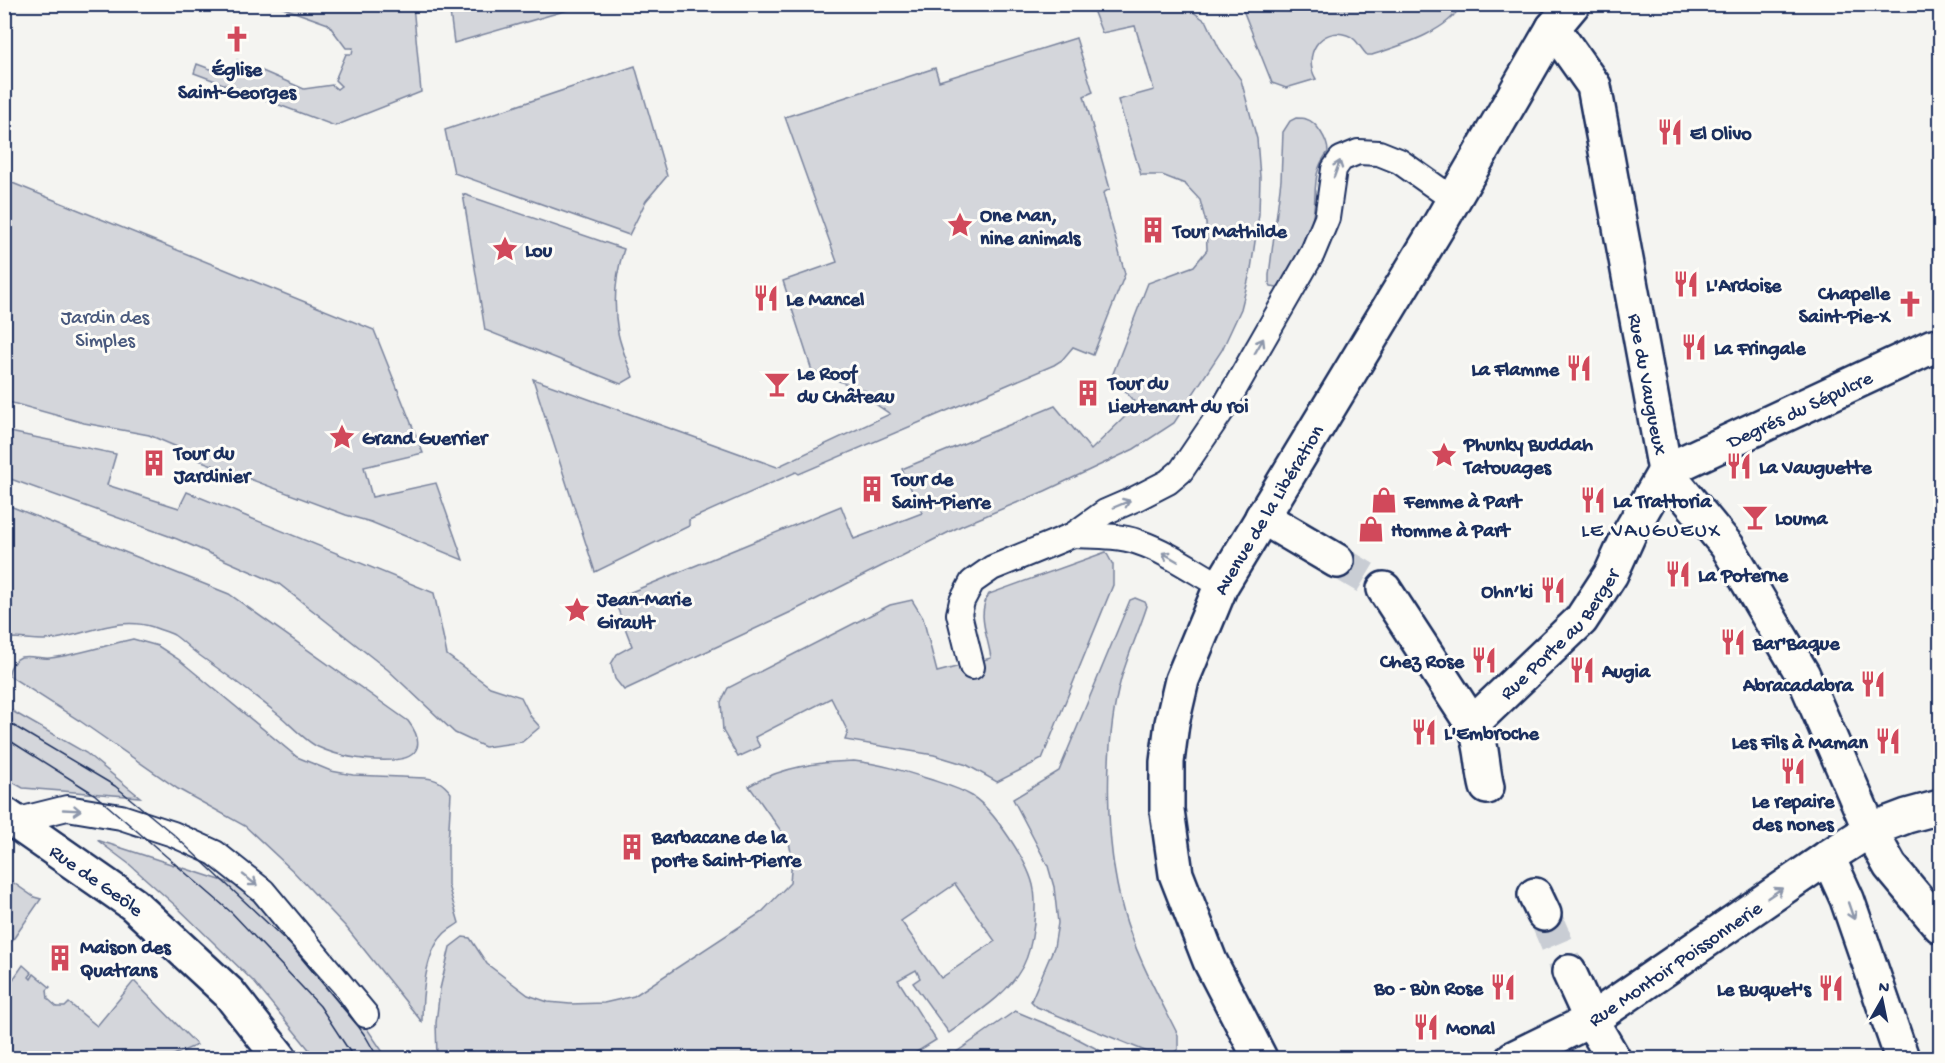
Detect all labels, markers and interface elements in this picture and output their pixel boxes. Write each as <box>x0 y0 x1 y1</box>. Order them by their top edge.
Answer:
church icon: Église Saint-Georges <box>222 24 252 54</box>
place label: Église Saint-Georges <box>178 59 298 106</box>
restaurant icon: El Olivo <box>1655 117 1685 147</box>
place label: El Olivo <box>1690 124 1752 147</box>
one-way arrow <box>1332 160 1343 179</box>
place label: One Man, nine animals <box>980 206 1082 252</box>
place icon: One Man, nine animals <box>945 210 975 240</box>
building icon: Tour Mathilde <box>1138 215 1168 245</box>
place label: Tour Mathilde <box>1171 222 1288 245</box>
place icon: Lou <box>490 234 520 264</box>
place label: Lou <box>525 241 553 264</box>
restaurant icon: L'Ardoise <box>1671 269 1701 299</box>
place label: L'Ardoise <box>1706 276 1782 299</box>
restaurant icon: Le Mancel <box>751 283 781 313</box>
place label: Chapelle Saint-Pie-X <box>1799 284 1891 330</box>
church icon: Chapelle Saint-Pie-X <box>1895 289 1925 319</box>
place label: Le Mancel <box>786 290 865 313</box>
park label: Jardin des Simples <box>61 308 150 354</box>
street label: Rue du Vaugueux <box>1621 312 1670 458</box>
restaurant icon: La Fringale <box>1679 332 1709 362</box>
one-way arrow <box>1254 338 1266 355</box>
place label: La Fringale <box>1714 339 1806 362</box>
restaurant icon: La Flamme <box>1564 353 1594 383</box>
place label: La Flamme <box>1471 360 1560 383</box>
place label: Le Roof du Château <box>797 364 895 410</box>
street label: Degrés du Sépulcre <box>1723 368 1878 456</box>
bar icon: Le Roof du Château <box>762 369 792 399</box>
place label: Tour du Lieutenant du roi <box>1106 374 1249 420</box>
building icon: Tour du Lieutenant du roi <box>1073 378 1103 408</box>
street label: Avenue de la Libération <box>1211 421 1331 599</box>
place icon: Grand Guerrier <box>327 422 357 452</box>
place label: Grand Guerrier <box>362 429 489 452</box>
place label: Phunky Buddah Tatouages <box>1462 435 1593 481</box>
place icon: Phunky Buddah Tatouages <box>1429 440 1459 470</box>
place label: Tour du Jardinier <box>172 444 252 490</box>
building icon: Tour du Jardinier <box>139 448 169 478</box>
restaurant icon: La Vauguette <box>1724 451 1754 481</box>
place label: La Vauguette <box>1759 458 1872 481</box>
place label: Tour de Saint-Pierre <box>890 470 992 516</box>
building icon: Tour de Saint-Pierre <box>857 474 887 504</box>
shop icon: Femme à Part <box>1369 485 1399 515</box>
restaurant icon: La Trattoria <box>1578 485 1608 515</box>
place label: Femme à Part <box>1403 492 1523 515</box>
place label: La Trattoria <box>1613 492 1712 515</box>
one-way arrow <box>1113 498 1131 509</box>
bar icon: Louma <box>1740 502 1770 532</box>
place label: Louma <box>1775 509 1828 532</box>
shop icon: Homme à Part <box>1356 514 1386 544</box>
district label: LE VAUGUEUX <box>1581 520 1721 545</box>
place label: Homme à Part <box>1391 521 1511 544</box>
one-way arrow <box>1162 551 1180 562</box>
restaurant icon: La Poterne <box>1663 559 1693 589</box>
street label: Rue Porte au Berger <box>1497 565 1627 706</box>
place label: La Poterne <box>1698 566 1789 589</box>
restaurant icon: Ohn’ki <box>1538 575 1568 605</box>
place label: Ohn’ki <box>1481 582 1533 605</box>
place label: Jean-Marie Girault <box>596 590 692 636</box>
place icon: Jean-Marie Girault <box>562 595 592 625</box>
restaurant icon: Bar'Baque <box>1718 627 1748 657</box>
place label: Bar'Baque <box>1752 634 1840 657</box>
restaurant icon: Chez Rose <box>1469 645 1499 675</box>
place label: Chez Rose <box>1379 652 1465 675</box>
restaurant icon: Augia <box>1567 655 1597 685</box>
place label: Augia <box>1601 662 1651 685</box>
restaurant icon: Abracadabra <box>1858 669 1888 699</box>
place label: Abracadabra <box>1742 676 1854 699</box>
restaurant icon: L'Embroche <box>1409 717 1439 747</box>
place label: L'Embroche <box>1444 724 1540 747</box>
restaurant icon: Les Fils à Maman <box>1873 726 1903 756</box>
place label: Les Fils à Maman <box>1732 733 1868 756</box>
restaurant icon: Le repaire des nones <box>1778 756 1808 786</box>
place label: Le repaire des nones <box>1752 792 1835 838</box>
one-way arrow <box>62 805 81 816</box>
place label: Barbacane de la porte Saint-Pierre <box>651 828 802 874</box>
building icon: Barbacane de la porte Saint-Pierre <box>617 832 647 862</box>
street label: Rue de Geôle <box>44 841 147 923</box>
one-way arrow <box>242 874 258 887</box>
one-way arrow <box>1766 887 1782 899</box>
street label: Rue Montoir Poissonnerie <box>1585 897 1768 1033</box>
one-way arrow <box>1846 901 1857 920</box>
place label: Maison des Quatrans <box>80 938 172 984</box>
building icon: Maison des Quatrans <box>45 943 75 973</box>
north arrow <box>1852 970 1912 1030</box>
restaurant icon: Bo - Bùn Rose <box>1488 972 1518 1002</box>
restaurant icon: Le Buquet's <box>1816 973 1846 1003</box>
text: N <box>1877 978 1891 999</box>
place label: Bo - Bùn Rose <box>1373 979 1484 1002</box>
place label: Le Buquet's <box>1717 980 1813 1003</box>
restaurant icon: Monal <box>1411 1012 1441 1042</box>
place label: Monal <box>1446 1019 1496 1042</box>

